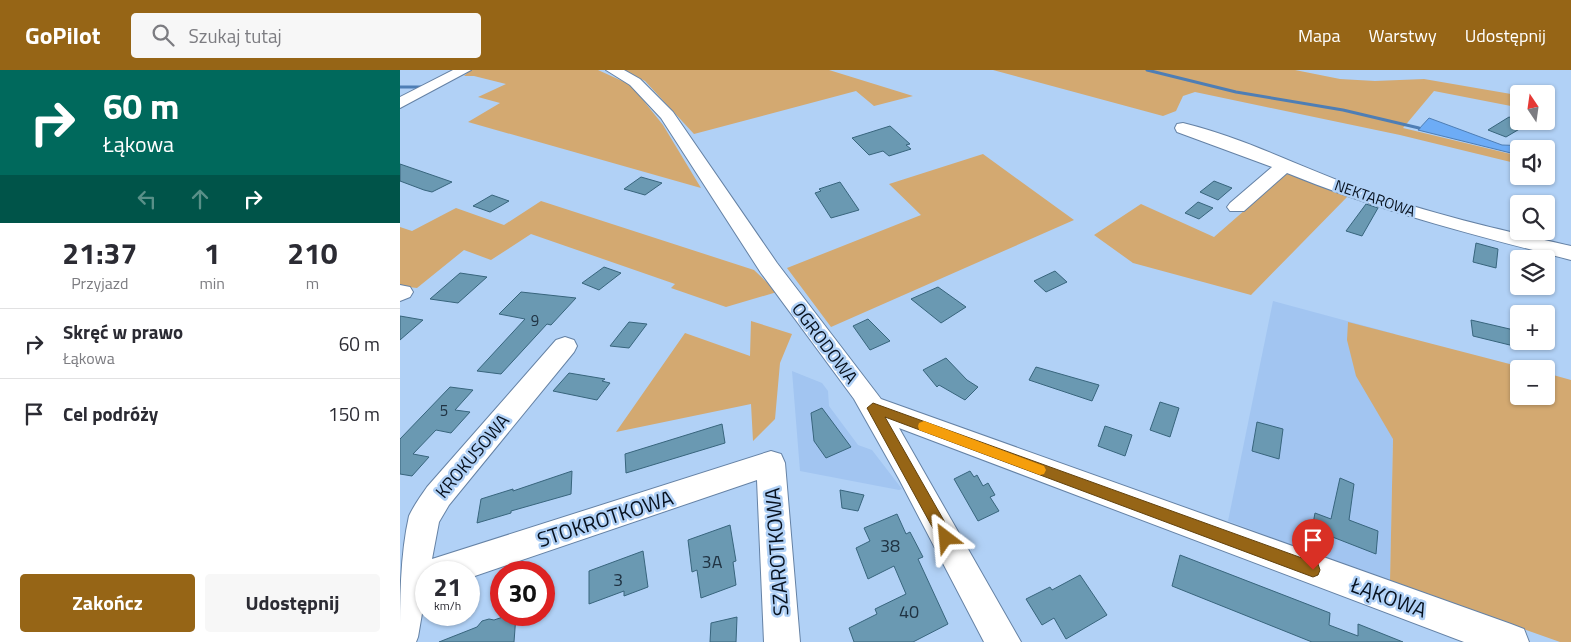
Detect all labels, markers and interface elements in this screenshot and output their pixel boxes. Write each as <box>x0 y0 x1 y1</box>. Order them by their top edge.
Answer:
search box <box>131 13 481 58</box>
text: GoPilot <box>25 17 101 53</box>
icon: search <box>149 21 177 49</box>
text: Szukaj tutaj <box>189 21 282 50</box>
text: Mapa <box>1298 22 1341 49</box>
text: Warstwy <box>1369 22 1437 49</box>
text: Udostępnij <box>1465 22 1546 49</box>
text: 60 m <box>103 79 179 133</box>
north arrow <box>1510 85 1555 130</box>
map controls <box>1510 85 1555 405</box>
icon: right <box>20 90 85 155</box>
text: Łąkowa <box>103 127 174 161</box>
button: sound <box>1510 140 1555 185</box>
street label: NEKTAROWA <box>1331 173 1419 223</box>
icon: left <box>133 185 161 213</box>
icon: ahead <box>186 185 214 213</box>
icon: right <box>239 185 267 213</box>
button: search <box>1510 195 1555 240</box>
text: 21:37 <box>62 230 137 276</box>
text: 1 <box>204 230 221 276</box>
text: 210 <box>287 230 338 276</box>
button: layers <box>1510 250 1555 295</box>
text: Przyjazd <box>71 271 128 295</box>
text: min <box>199 271 225 295</box>
text: m <box>306 271 319 295</box>
street label: OGRODOWA <box>785 297 865 390</box>
button: + <box>1510 305 1555 350</box>
house number: 9 <box>531 309 539 332</box>
text: Skręć w prawo <box>63 317 183 346</box>
text: 60 m <box>339 329 380 358</box>
icon: right <box>20 330 48 358</box>
text: Łąkowa <box>63 346 115 370</box>
button: − <box>1510 360 1555 405</box>
text: Cel podróży <box>63 399 158 428</box>
text: 150 m <box>328 399 380 428</box>
house number: 5 <box>440 399 448 422</box>
icon: arrive <box>20 400 48 428</box>
street label: KROKUSOWA <box>429 408 516 504</box>
street label: STOKROTKOWA <box>533 481 678 555</box>
street label: SZAROTKOWA <box>756 486 796 617</box>
position arrow <box>919 511 971 563</box>
pin <box>1292 519 1334 570</box>
icon: arrive <box>1299 526 1327 554</box>
house number: 38 <box>880 532 900 559</box>
house number: 3A <box>702 548 723 575</box>
speed limit sign: 30 <box>490 561 555 626</box>
house number: 3 <box>613 566 623 593</box>
text: 21 <box>433 568 462 606</box>
street label: ŁĄKOWA <box>1346 568 1432 626</box>
button: Zakończ <box>20 574 195 632</box>
button: Udostępnij <box>205 574 380 632</box>
text: km/h <box>434 596 461 615</box>
house number: 40 <box>899 598 919 625</box>

